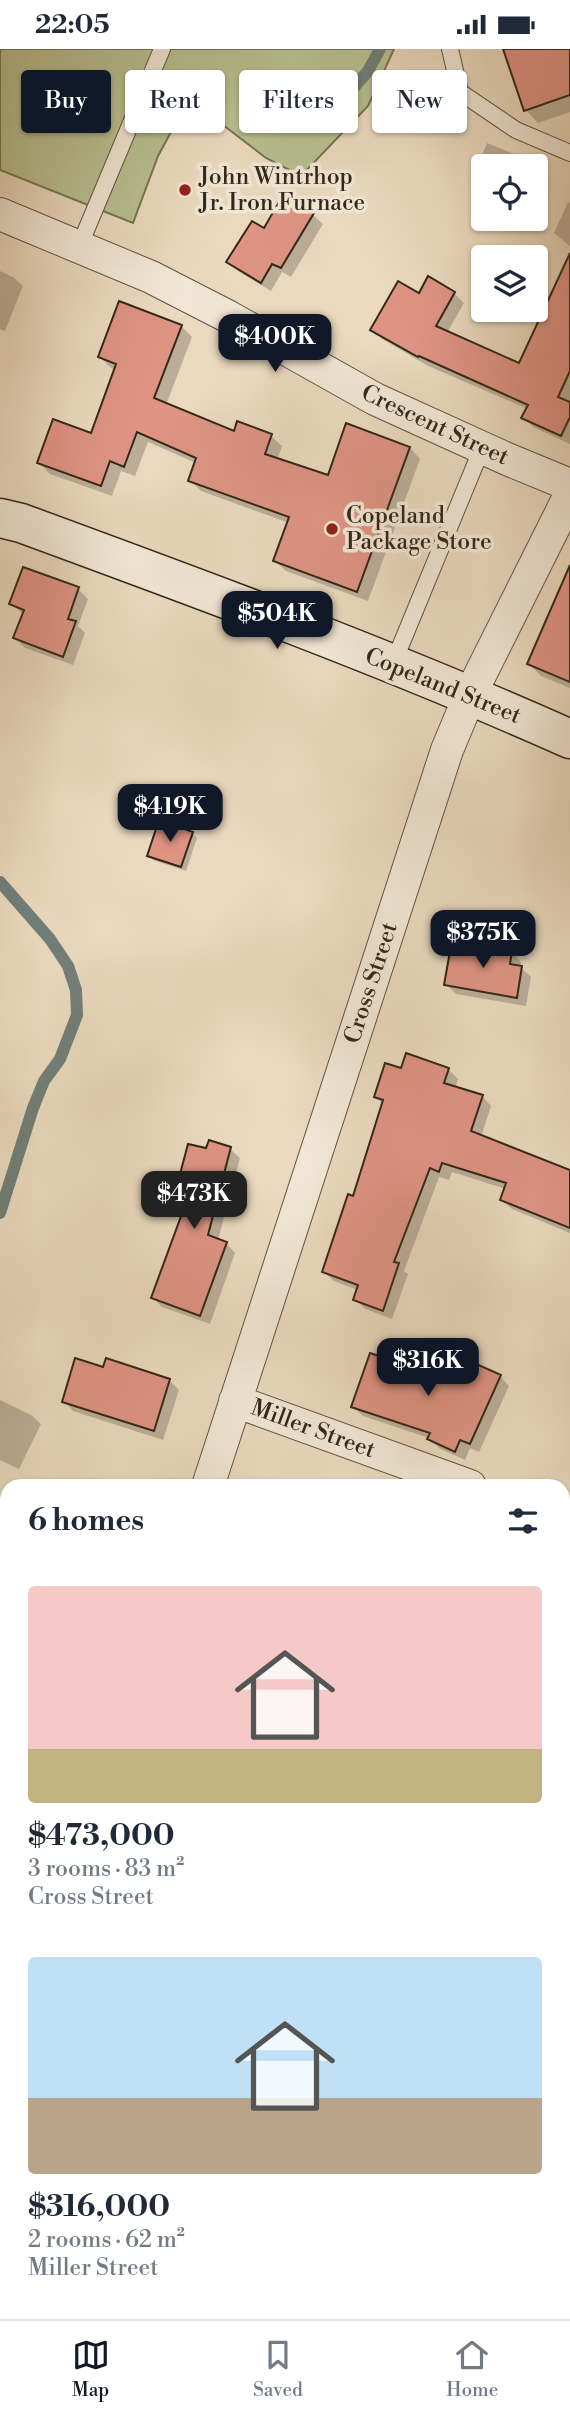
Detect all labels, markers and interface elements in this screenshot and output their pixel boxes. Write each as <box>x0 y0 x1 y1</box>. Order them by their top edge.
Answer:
text: 22:05 <box>35 9 110 41</box>
chip: Buy <box>21 70 111 133</box>
chip: Rent <box>125 70 225 133</box>
chip: Filters <box>239 70 358 133</box>
chip: New <box>372 70 467 133</box>
map controls <box>471 154 548 322</box>
button: locate <box>471 154 548 231</box>
place label: John Wintrhop Jr. Iron Furnace <box>198 163 365 217</box>
marker: John Wintrhop Jr. Iron Furnace <box>177 182 193 198</box>
button: layers <box>471 245 548 322</box>
pin: $400K <box>226 315 324 374</box>
text: $400K <box>234 323 316 351</box>
street label: Crescent Street <box>357 379 513 471</box>
place label: Copeland Package Store <box>346 502 492 556</box>
marker: Copeland Package Store <box>324 521 340 537</box>
pin: $504K <box>228 591 326 651</box>
text: $504K <box>238 600 316 628</box>
street label: Copeland Street <box>361 642 525 730</box>
pin: $419K <box>121 785 219 844</box>
text: $419K <box>134 793 206 821</box>
pin: $375K <box>434 911 532 970</box>
street label: Cross Street <box>338 919 404 1047</box>
text: $375K <box>447 919 519 947</box>
pin: $473K <box>145 1171 243 1231</box>
text: $473K <box>157 1180 231 1208</box>
pin: $316K <box>379 1339 477 1398</box>
text: $316K <box>393 1347 463 1375</box>
street label: Miller Street <box>247 1394 379 1464</box>
text: 6 homes <box>28 1502 144 1540</box>
icon: filters <box>504 1502 542 1540</box>
icon: home <box>222 1632 348 1758</box>
text: $473,000 <box>28 1817 175 1855</box>
text: 3 rooms · 83 m² <box>28 1855 184 1883</box>
text: Cross Street <box>28 1883 154 1911</box>
icon: home <box>222 2003 348 2129</box>
text: $316,000 <box>28 2188 170 2226</box>
text: 2 rooms · 62 m² <box>28 2226 185 2254</box>
text: Miller Street <box>28 2254 158 2282</box>
tab: Map <box>72 2336 110 2402</box>
tab: Saved <box>253 2336 303 2402</box>
tab: Home <box>446 2336 498 2402</box>

